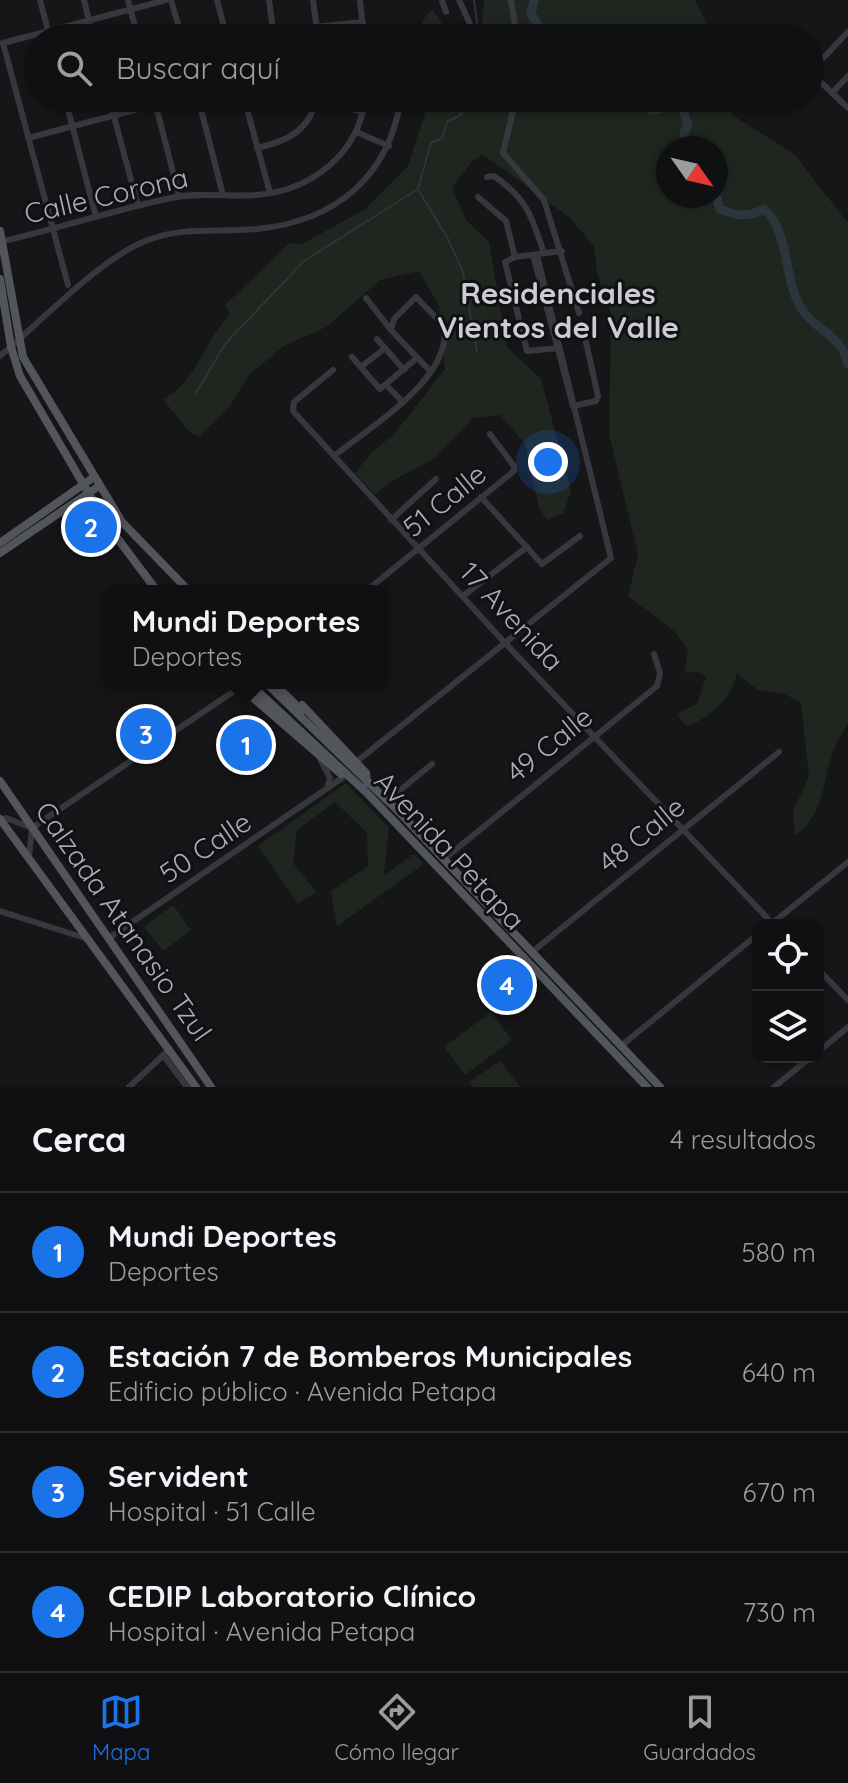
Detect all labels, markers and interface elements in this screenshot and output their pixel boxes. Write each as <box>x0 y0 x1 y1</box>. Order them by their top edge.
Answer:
search box <box>24 24 824 112</box>
icon: search <box>52 46 96 90</box>
text: Buscar aquí <box>116 49 280 87</box>
north arrow <box>656 136 728 208</box>
street label: Calle Corona <box>21 159 191 231</box>
district label: Residenciales Vientos del Valle <box>437 274 679 346</box>
your location <box>528 442 568 482</box>
street label: 51 Calle <box>395 456 493 544</box>
pin: 2 <box>65 497 117 557</box>
street label: 17 Avenida <box>453 554 571 678</box>
popup <box>102 585 390 689</box>
text: Mundi Deportes <box>132 602 360 640</box>
text: Deportes <box>132 640 242 673</box>
street label: 49 Calle <box>499 699 599 789</box>
pin: 3 <box>120 704 172 764</box>
pin: 1 <box>220 715 272 775</box>
street label: Avenida Petapa <box>368 763 532 937</box>
street label: 48 Calle <box>591 789 691 879</box>
street label: Calzada Atanasio Tzul <box>28 795 220 1047</box>
street label: 50 Calle <box>152 804 258 890</box>
map controls <box>752 919 824 1063</box>
button: locate <box>752 919 824 991</box>
pin: 4 <box>481 955 533 1015</box>
button: layers <box>752 991 824 1063</box>
text: Cerca <box>32 1118 126 1161</box>
text: 4 resultados <box>670 1123 816 1156</box>
text: Mundi Deportes <box>108 1217 337 1255</box>
text: 1 <box>53 1236 63 1269</box>
text: 580 m <box>742 1236 816 1269</box>
text: Deportes <box>108 1255 219 1288</box>
text: Estación 7 de Bomberos Municipales <box>108 1337 632 1375</box>
text: 2 <box>51 1356 65 1389</box>
text: 640 m <box>742 1356 816 1389</box>
text: Edificio público · Avenida Petapa <box>108 1375 497 1408</box>
text: Servident <box>108 1457 249 1495</box>
text: 3 <box>51 1476 65 1509</box>
text: 670 m <box>742 1476 816 1509</box>
text: Hospital · 51 Calle <box>108 1495 316 1528</box>
text: CEDIP Laboratorio Clínico <box>108 1577 476 1615</box>
text: 4 <box>50 1596 66 1629</box>
text: 730 m <box>743 1596 816 1629</box>
text: Hospital · Avenida Petapa <box>108 1615 415 1648</box>
tab: Mapa <box>92 1690 150 1766</box>
tab: Cómo llegar <box>334 1690 459 1766</box>
tab: Guardados <box>643 1690 756 1766</box>

